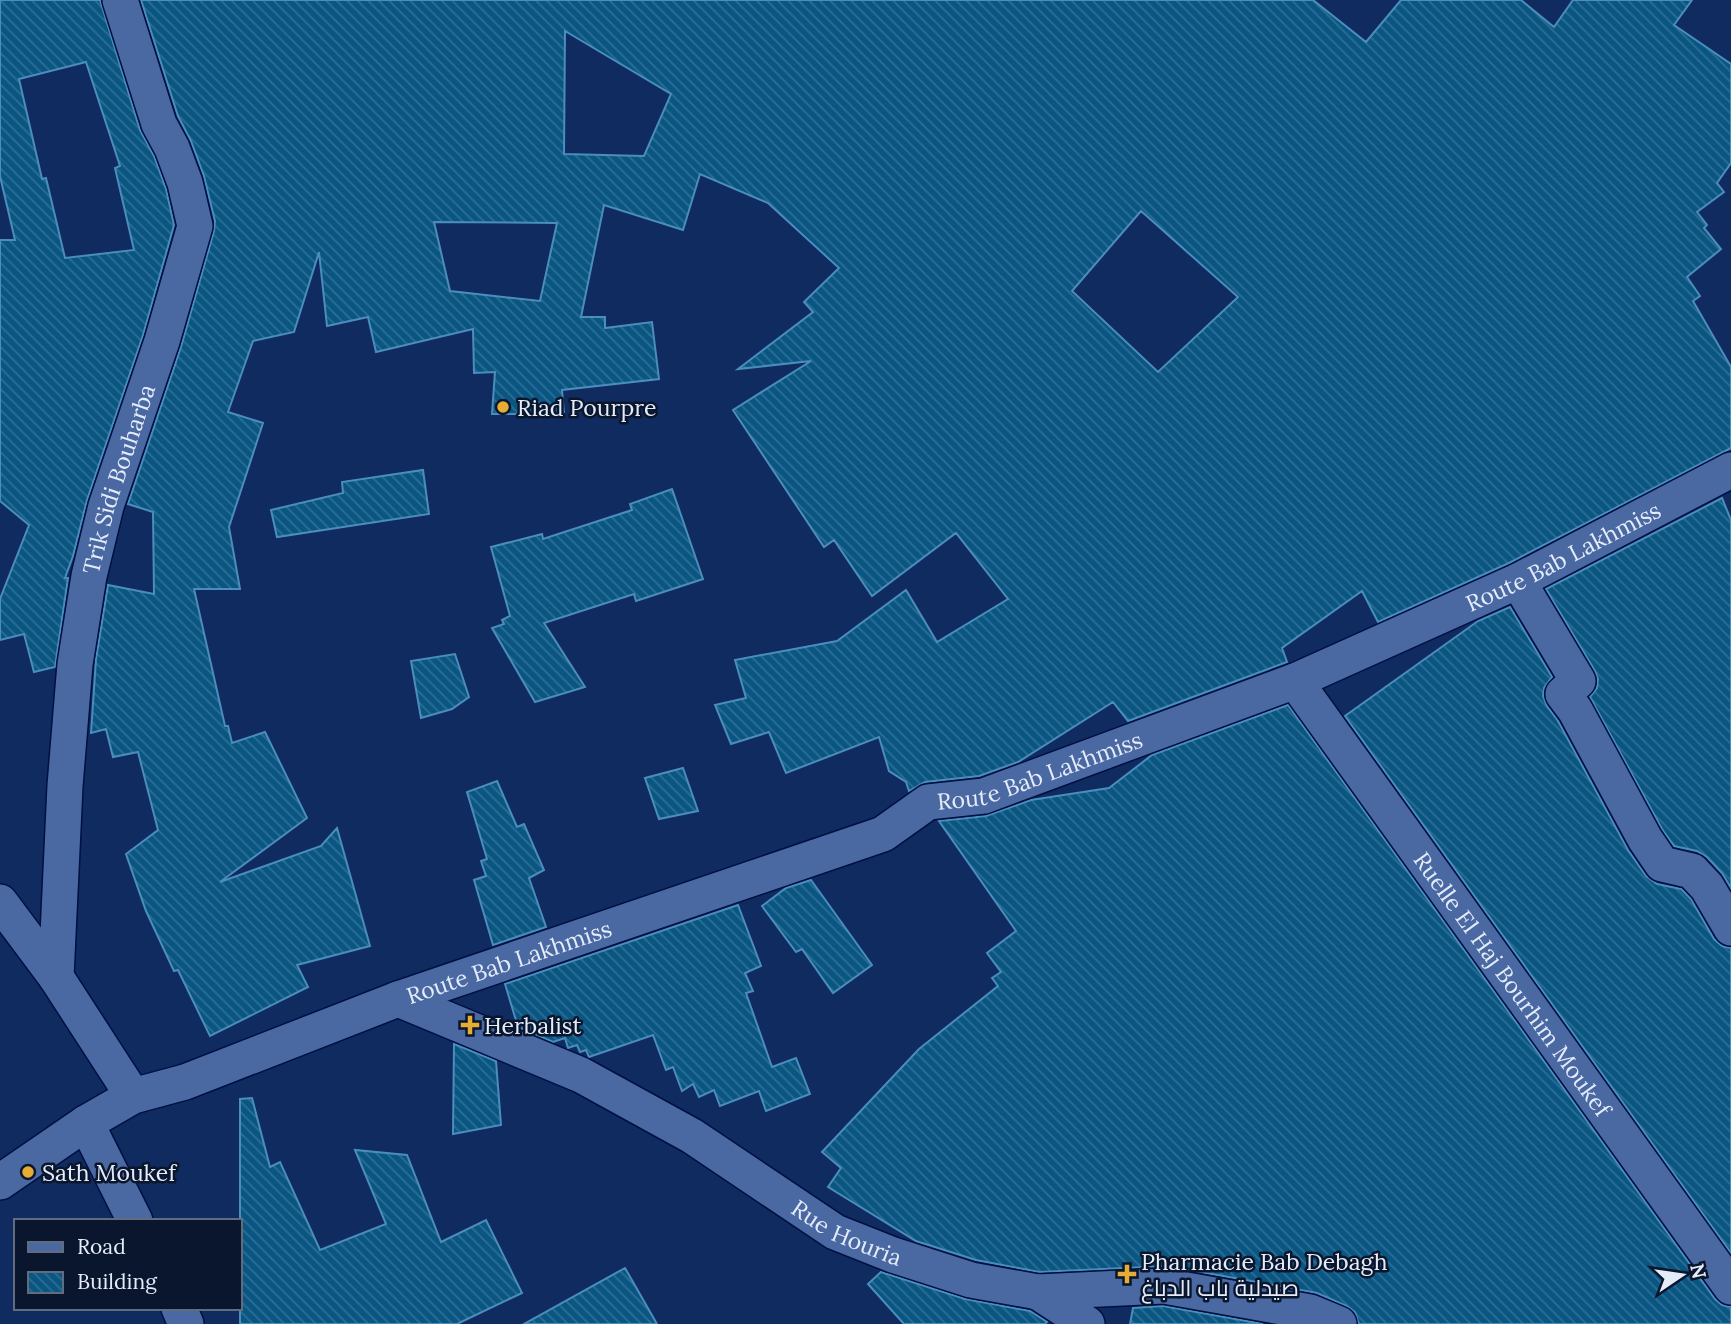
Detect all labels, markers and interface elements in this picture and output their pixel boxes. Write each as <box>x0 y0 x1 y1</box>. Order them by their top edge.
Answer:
street label: Trik Sidi Bouharba <box>76 380 161 577</box>
place label: Riad Pourpre <box>517 393 656 422</box>
marker: Riad Pourpre <box>495 399 511 415</box>
street label: Route Bab Lakhmiss <box>1461 495 1665 617</box>
street label: Route Bab Lakhmiss <box>936 724 1146 815</box>
street label: Ruelle El Haj Bourhim Moukef <box>1408 846 1619 1124</box>
street label: Route Bab Lakhmiss <box>402 913 615 1010</box>
place label: Herbalist <box>484 1011 581 1040</box>
marker: Herbalist <box>462 1017 478 1033</box>
place label: Sath Moukef <box>42 1158 178 1187</box>
marker: Sath Moukef <box>20 1164 36 1180</box>
street label: Rue Houria <box>786 1193 906 1271</box>
legend <box>14 1219 242 1310</box>
text: Road <box>77 1233 126 1260</box>
north arrow <box>1647 1240 1717 1310</box>
place label: Pharmacie Bab Debagh صيدلية باب الدباغ <box>1141 1247 1388 1304</box>
text: N <box>1685 1261 1712 1281</box>
marker: Pharmacie Bab Debagh صيدلية باب الدباغ <box>1119 1266 1135 1282</box>
text: Building <box>77 1268 157 1295</box>

